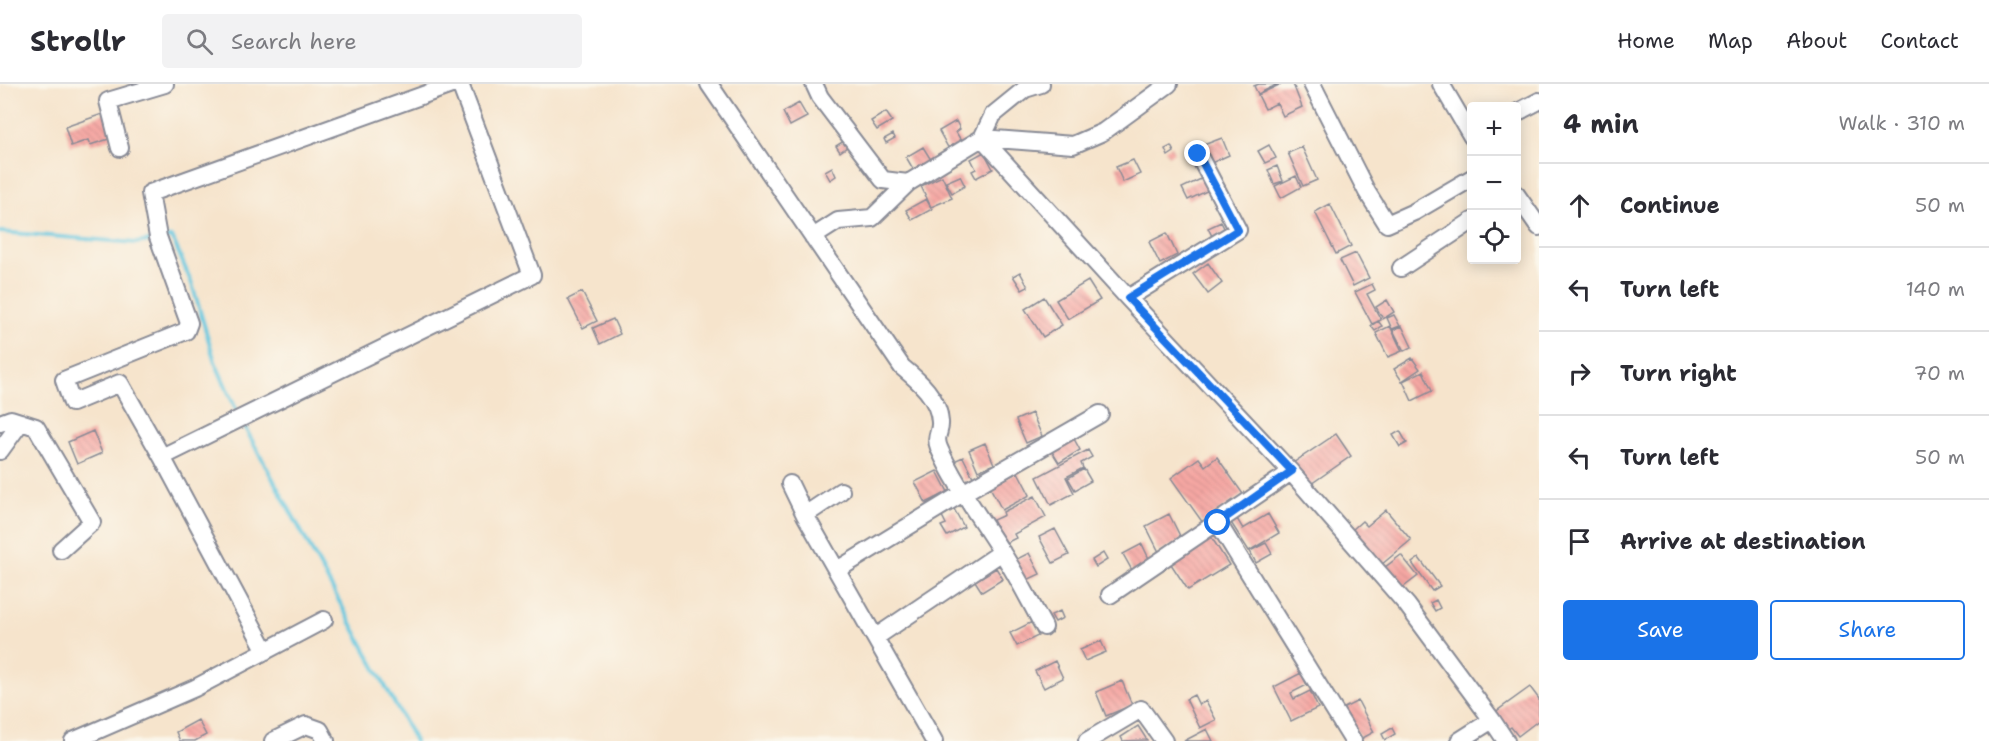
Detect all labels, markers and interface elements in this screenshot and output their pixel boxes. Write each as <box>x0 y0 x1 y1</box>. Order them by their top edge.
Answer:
search box <box>162 14 582 68</box>
text: Strollr <box>30 22 126 60</box>
icon: search <box>183 25 216 58</box>
text: Search here <box>231 27 357 56</box>
text: Home <box>1617 27 1675 55</box>
text: Map <box>1708 27 1753 55</box>
text: About <box>1786 27 1847 55</box>
text: Contact <box>1880 27 1959 55</box>
map controls <box>1467 102 1521 264</box>
button: + <box>1467 102 1521 156</box>
text: 4 min <box>1563 106 1639 141</box>
text: Walk · 310 m <box>1839 110 1965 136</box>
route end <box>1184 140 1210 166</box>
button: − <box>1467 156 1521 210</box>
icon: ahead <box>1563 189 1596 222</box>
text: Continue <box>1620 191 1720 220</box>
text: 50 m <box>1915 192 1965 218</box>
button: locate <box>1467 210 1521 264</box>
icon: left <box>1563 273 1596 306</box>
text: Turn left <box>1620 275 1719 304</box>
text: 140 m <box>1906 276 1965 302</box>
icon: right <box>1563 357 1596 390</box>
text: Turn right <box>1620 359 1737 388</box>
text: 70 m <box>1913 360 1965 386</box>
icon: left <box>1563 441 1596 474</box>
text: Turn left <box>1620 443 1719 472</box>
text: 50 m <box>1915 444 1965 470</box>
route start <box>1204 509 1230 535</box>
icon: arrive <box>1563 525 1596 558</box>
text: Arrive at destination <box>1620 527 1866 556</box>
button: Save <box>1563 600 1758 660</box>
button: Share <box>1770 600 1965 660</box>

